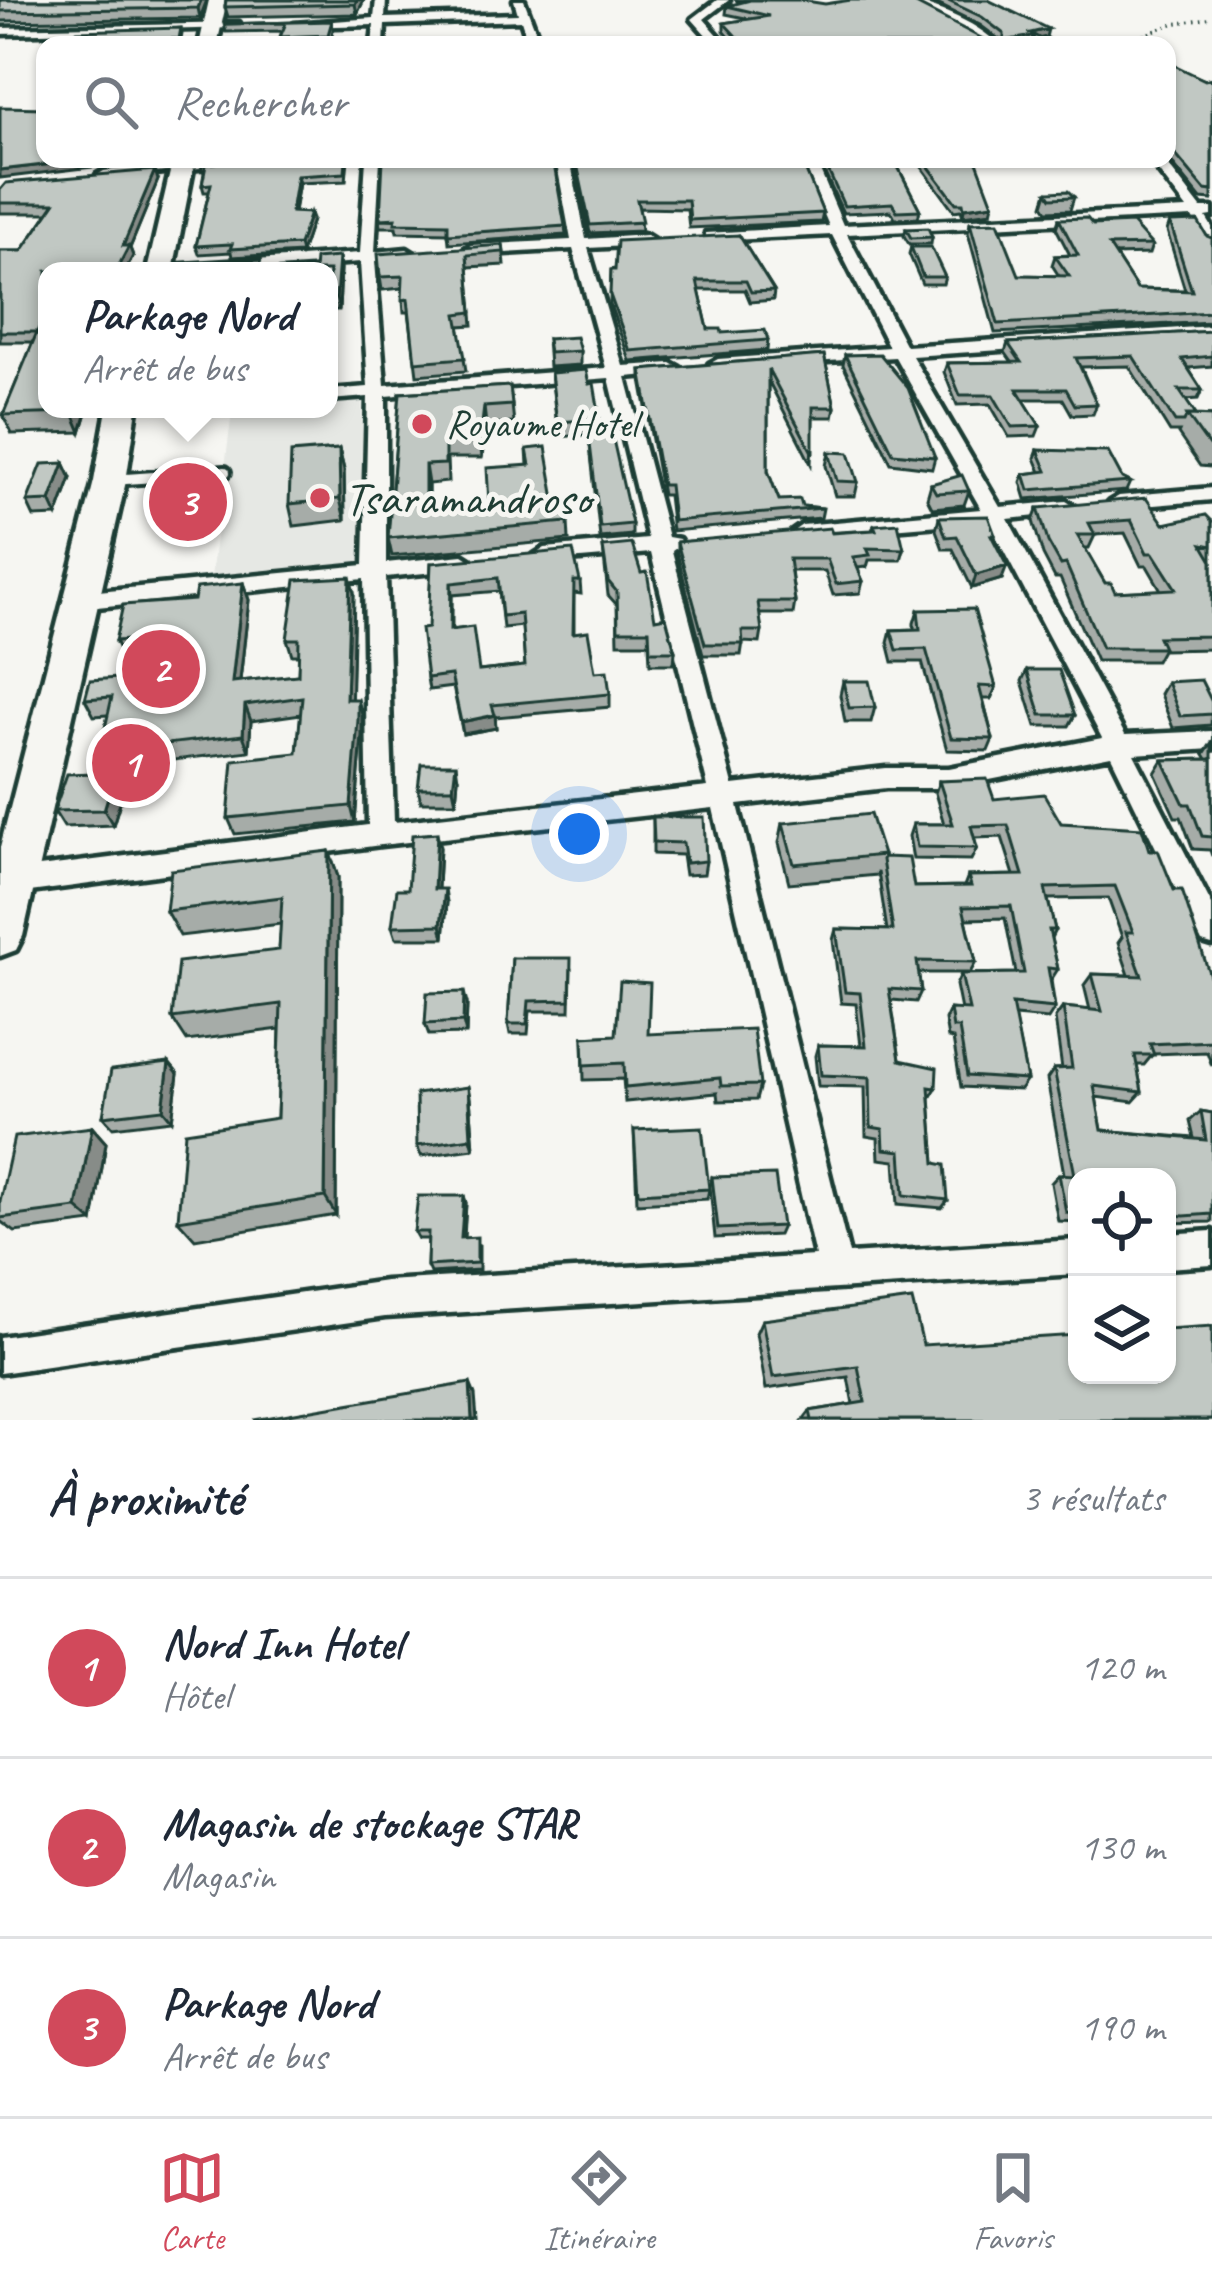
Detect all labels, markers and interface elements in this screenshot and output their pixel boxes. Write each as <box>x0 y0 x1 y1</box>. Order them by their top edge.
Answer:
search box <box>36 36 1176 168</box>
icon: search <box>78 69 144 135</box>
text: Rechercher <box>174 74 347 131</box>
popup <box>38 262 338 418</box>
text: Parkage Nord <box>82 287 294 344</box>
text: Arrêt de bus <box>82 344 247 393</box>
place label: Royaume Hotel <box>446 400 644 449</box>
marker: Royaume Hotel <box>409 411 435 437</box>
pin: 3 <box>149 457 227 547</box>
place label: Tsaramandroso <box>344 468 596 528</box>
marker: Tsaramandroso <box>307 485 333 511</box>
pin: 2 <box>122 624 200 714</box>
pin: 1 <box>92 718 170 808</box>
your location <box>549 804 609 864</box>
map controls <box>1068 1168 1176 1384</box>
button: locate <box>1068 1168 1176 1276</box>
button: layers <box>1068 1276 1176 1384</box>
text: À proximité <box>48 1466 242 1530</box>
text: 3 résultats <box>1021 1474 1164 1523</box>
text: Nord Inn Hotel <box>162 1615 402 1672</box>
text: 1 <box>78 1643 96 1692</box>
text: 120 m <box>1080 1643 1164 1692</box>
text: Hôtel <box>162 1672 230 1721</box>
text: Magasin de stockage STAR <box>162 1795 577 1852</box>
text: 2 <box>78 1823 96 1872</box>
text: 130 m <box>1080 1823 1164 1872</box>
text: Magasin <box>162 1852 275 1901</box>
text: Parkage Nord <box>162 1975 374 2032</box>
text: 3 <box>78 2003 96 2052</box>
text: 190 m <box>1080 2003 1164 2052</box>
text: Arrêt de bus <box>162 2032 326 2081</box>
tab: Carte <box>159 2145 225 2259</box>
tab: Itinéraire <box>544 2145 655 2259</box>
tab: Favoris <box>973 2145 1053 2259</box>

